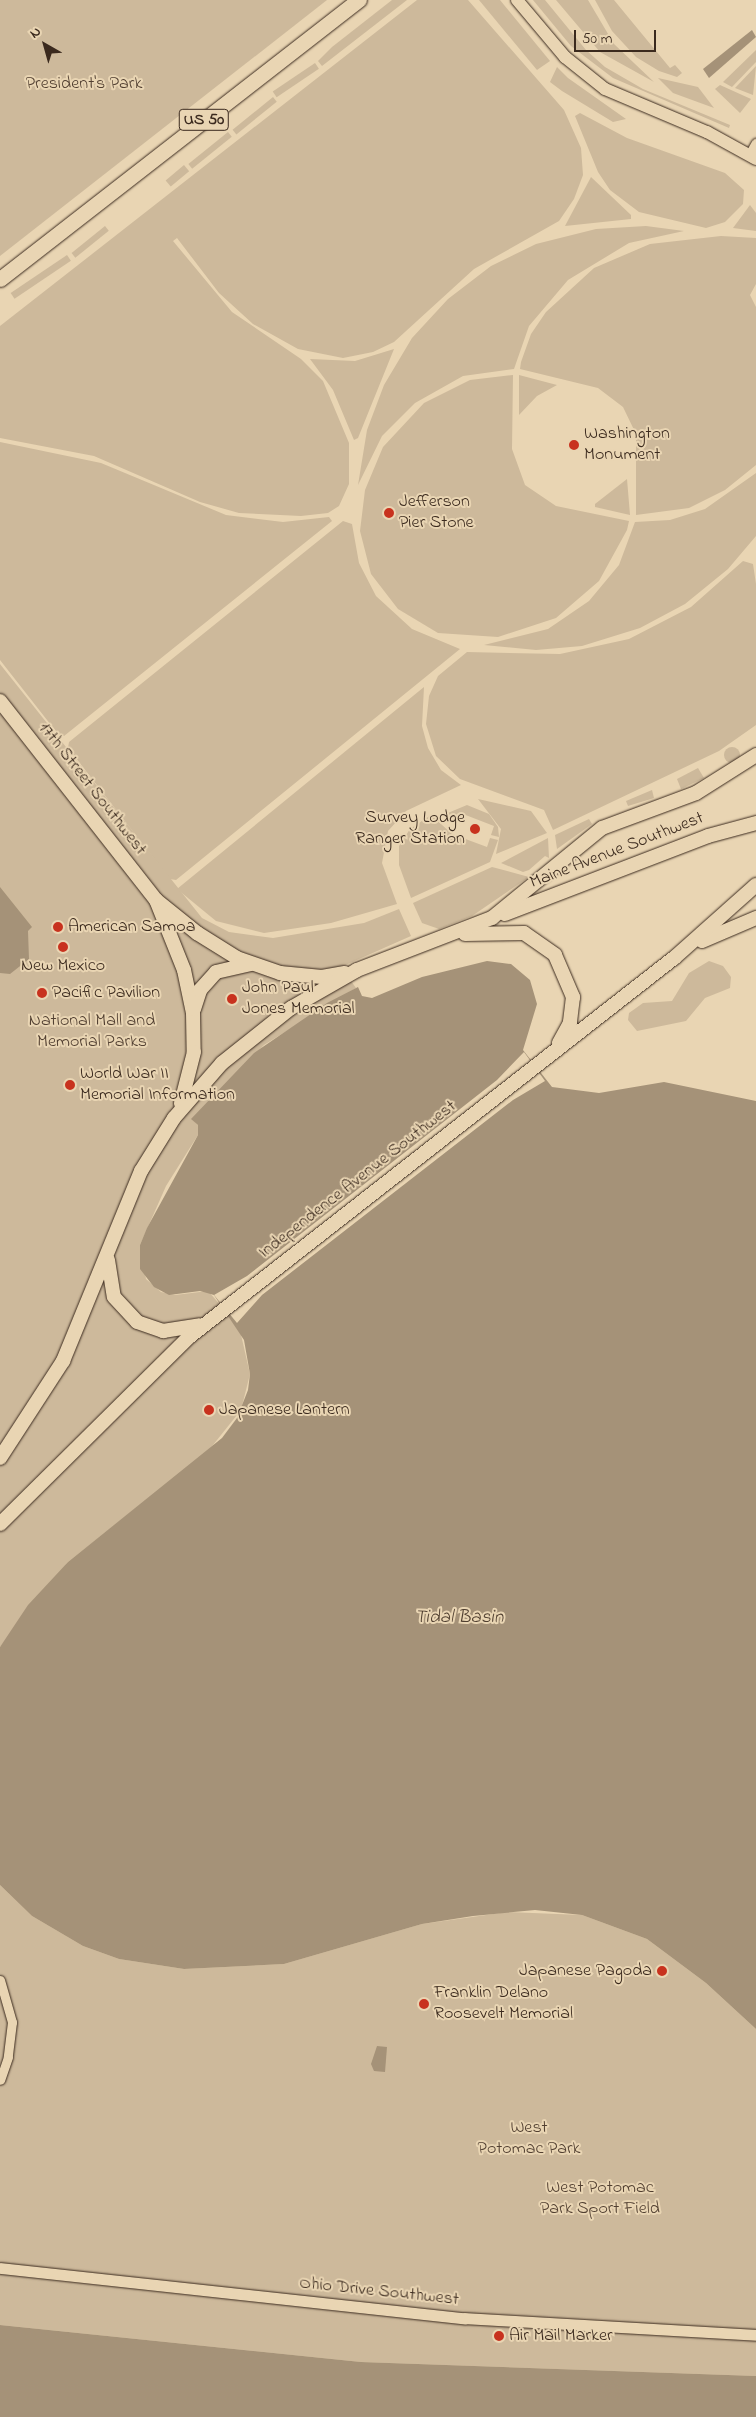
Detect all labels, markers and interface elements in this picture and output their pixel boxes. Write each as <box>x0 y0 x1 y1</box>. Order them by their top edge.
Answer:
north arrow <box>20 20 70 70</box>
scale bar <box>576 20 658 52</box>
text: N <box>25 22 46 44</box>
text: 50 m <box>582 28 612 50</box>
park label: President's Park <box>26 73 142 95</box>
road number: US 50 <box>178 106 230 134</box>
place label: Washington Monument <box>584 424 670 466</box>
marker: Washington Monument <box>568 439 580 451</box>
place label: Jefferson Pier Stone <box>399 492 474 534</box>
marker: Jefferson Pier Stone <box>383 507 395 519</box>
street label: 17th Street Southwest <box>33 718 151 860</box>
place label: Survey Lodge Ranger Station <box>355 808 465 851</box>
street label: Maine Avenue Southwest <box>527 808 707 894</box>
marker: Survey Lodge Ranger Station <box>469 823 481 835</box>
place label: American Samoa <box>68 916 195 938</box>
marker: American Samoa <box>52 921 64 933</box>
marker: New Mexico <box>57 941 69 953</box>
place label: New Mexico <box>21 955 105 977</box>
place label: John Paul Jones Memorial <box>242 978 355 1021</box>
place label: Pacific Pavilion <box>52 982 160 1004</box>
marker: Pacific Pavilion <box>36 987 48 999</box>
marker: John Paul Jones Memorial <box>226 993 238 1005</box>
park label: National Mall and Memorial Parks <box>29 1011 155 1054</box>
place label: World War II Memorial Information <box>80 1064 235 1106</box>
marker: World War II Memorial Information <box>64 1079 76 1091</box>
street label: Independence Avenue Southwest <box>255 1096 461 1264</box>
place label: Japanese Lantern <box>219 1399 349 1421</box>
marker: Japanese Lantern <box>203 1404 215 1416</box>
water label: Tidal Basin <box>415 1607 503 1629</box>
place label: Japanese Pagoda <box>519 1960 652 1982</box>
marker: Japanese Pagoda <box>656 1965 668 1977</box>
place label: Franklin Delano Roosevelt Memorial <box>434 1983 573 2026</box>
marker: Franklin Delano Roosevelt Memorial <box>418 1998 430 2010</box>
park label: West Potomac Park <box>478 2118 580 2160</box>
park label: West Potomac Park Sport Field <box>540 2178 660 2220</box>
street label: Ohio Drive Southwest <box>298 2273 460 2311</box>
place label: Air Mail Marker <box>509 2325 613 2347</box>
marker: Air Mail Marker <box>493 2330 505 2342</box>

